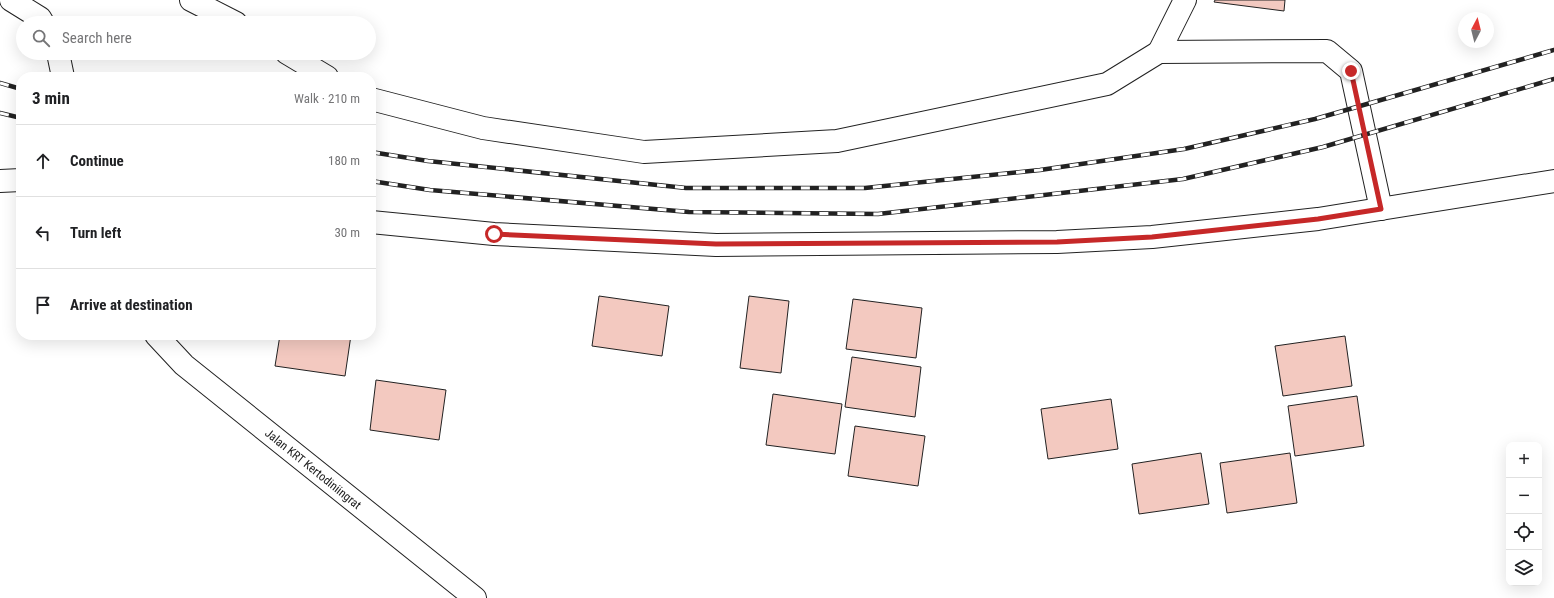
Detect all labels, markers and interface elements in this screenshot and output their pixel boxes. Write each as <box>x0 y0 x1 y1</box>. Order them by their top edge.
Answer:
north arrow <box>1458 12 1494 48</box>
search box <box>16 16 376 60</box>
icon: search <box>30 27 52 49</box>
text: Search here <box>62 29 132 47</box>
route end <box>1342 62 1360 80</box>
text: 3 min <box>32 88 70 108</box>
text: Walk · 210 m <box>294 91 360 106</box>
icon: ahead <box>32 150 54 172</box>
text: Continue <box>70 152 124 170</box>
text: 180 m <box>328 153 360 168</box>
icon: left <box>32 222 54 244</box>
text: Turn left <box>70 224 121 242</box>
text: 30 m <box>334 225 360 240</box>
route start <box>485 225 503 243</box>
icon: arrive <box>32 294 54 316</box>
text: Arrive at destination <box>70 296 193 314</box>
street label: Jalan KRT Kertodiniingrat <box>262 426 364 512</box>
map controls <box>1506 442 1542 586</box>
button: + <box>1506 442 1542 478</box>
button: − <box>1506 478 1542 514</box>
button: locate <box>1506 514 1542 550</box>
button: layers <box>1506 550 1542 586</box>

